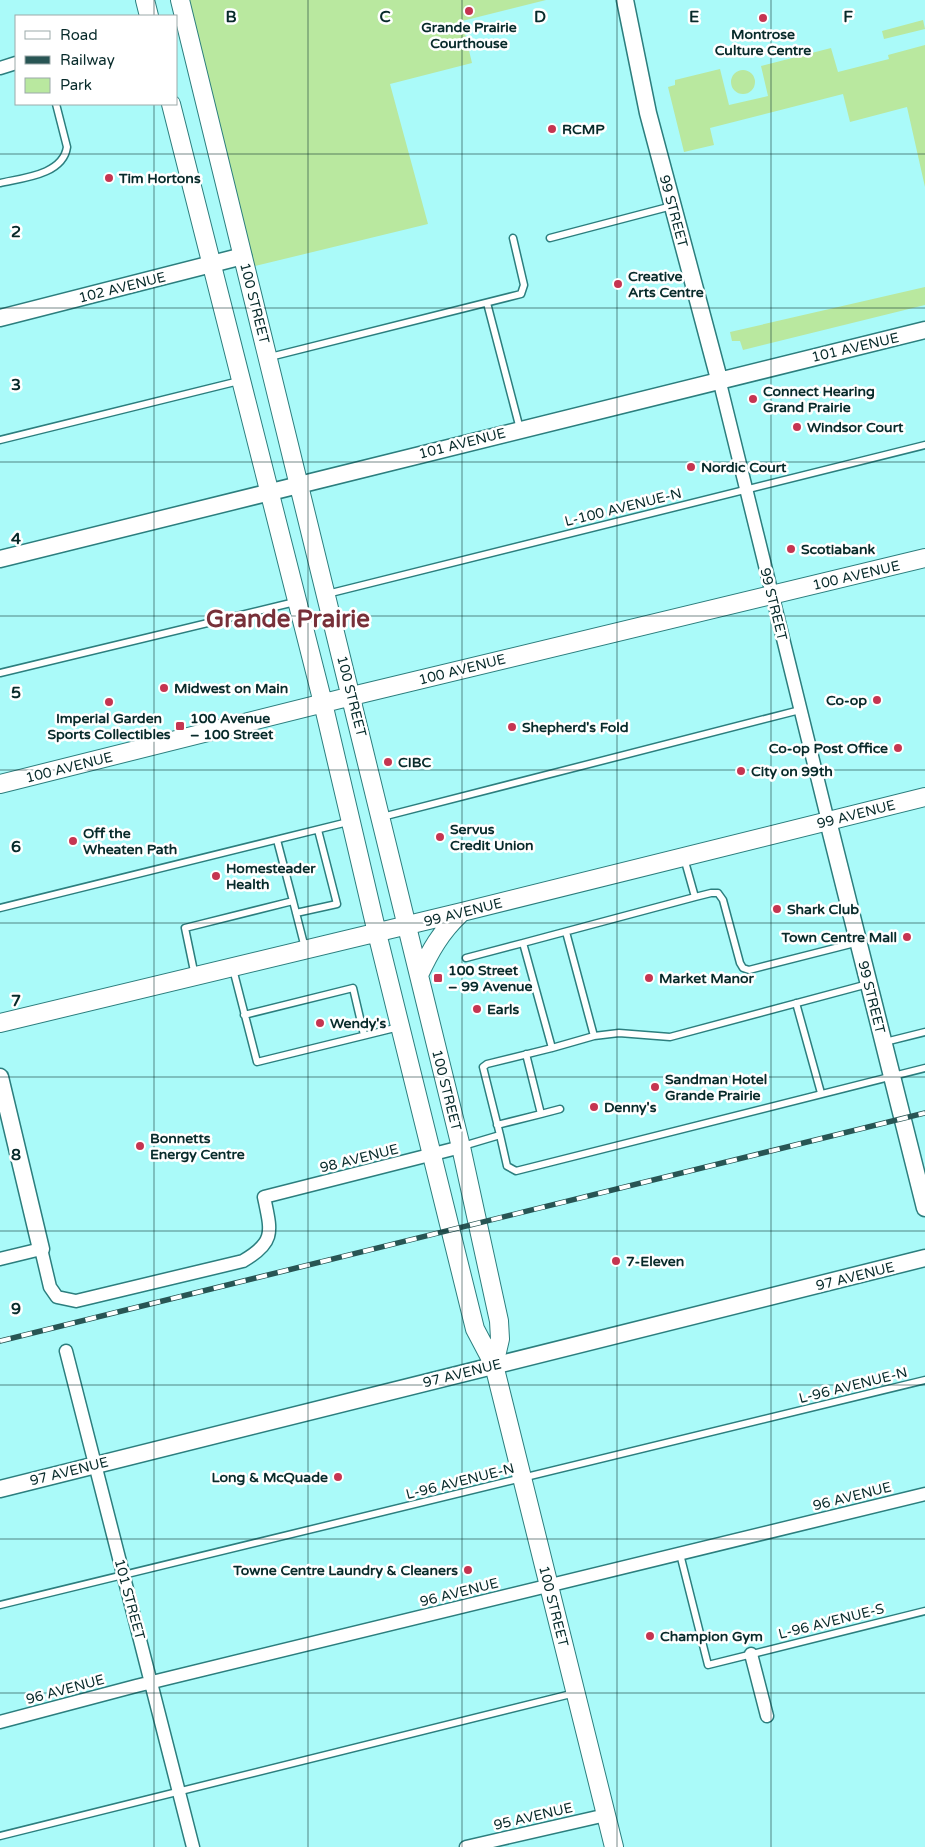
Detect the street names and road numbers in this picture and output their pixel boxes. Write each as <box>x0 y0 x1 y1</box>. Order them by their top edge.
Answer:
street label: 99 STREET <box>656 173 691 250</box>
street label: 100 STREET <box>236 261 273 346</box>
street label: 102 AVENUE <box>77 268 168 307</box>
street label: 101 AVENUE <box>810 329 901 366</box>
street label: 101 AVENUE <box>417 424 508 463</box>
street label: L-100 AVENUE-N <box>563 485 683 530</box>
street label: 100 AVENUE <box>811 557 902 594</box>
street label: 99 STREET <box>756 566 791 643</box>
street label: 100 AVENUE <box>417 650 508 689</box>
street label: 100 STREET <box>333 654 370 739</box>
street label: 100 AVENUE <box>24 748 115 787</box>
street label: 99 AVENUE <box>815 796 897 832</box>
street label: 99 AVENUE <box>422 894 504 930</box>
street label: 99 STREET <box>854 959 889 1036</box>
street label: 100 STREET <box>428 1048 465 1133</box>
street label: 98 AVENUE <box>318 1140 400 1176</box>
street label: 97 AVENUE <box>814 1258 896 1294</box>
street label: 97 AVENUE <box>421 1355 503 1391</box>
street label: L-96 AVENUE-N <box>797 1364 909 1407</box>
street label: 97 AVENUE <box>28 1453 110 1489</box>
street label: L-96 AVENUE-N <box>404 1460 516 1503</box>
street label: 96 AVENUE <box>811 1478 893 1514</box>
street label: 101 STREET <box>111 1557 149 1642</box>
street label: 100 STREET <box>535 1564 572 1649</box>
street label: 96 AVENUE <box>418 1574 500 1610</box>
street label: L-96 AVENUE-S <box>777 1600 886 1643</box>
street label: 96 AVENUE <box>24 1671 106 1708</box>
street label: 95 AVENUE <box>492 1799 574 1834</box>

